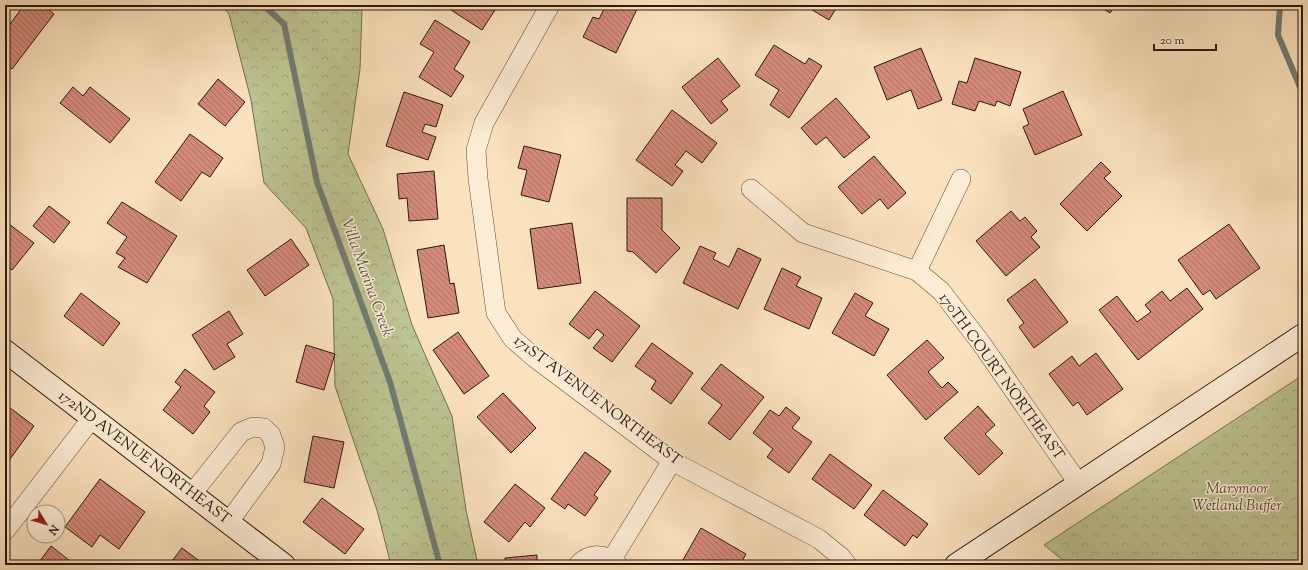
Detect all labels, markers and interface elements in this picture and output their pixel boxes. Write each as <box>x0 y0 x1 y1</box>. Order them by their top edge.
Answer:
scale bar <box>1154 26 1216 52</box>
text: 20 m <box>1160 32 1185 50</box>
water label: Villa Marina Creek <box>334 216 398 340</box>
street label: 170TH COURT NORTHEAST <box>933 289 1069 465</box>
street label: 171ST AVENUE NORTHEAST <box>509 331 686 471</box>
street label: 172ND AVENUE NORTHEAST <box>54 387 234 529</box>
park label: Marymoor Wetland Buffer <box>1192 479 1282 517</box>
north arrow <box>26 504 66 544</box>

